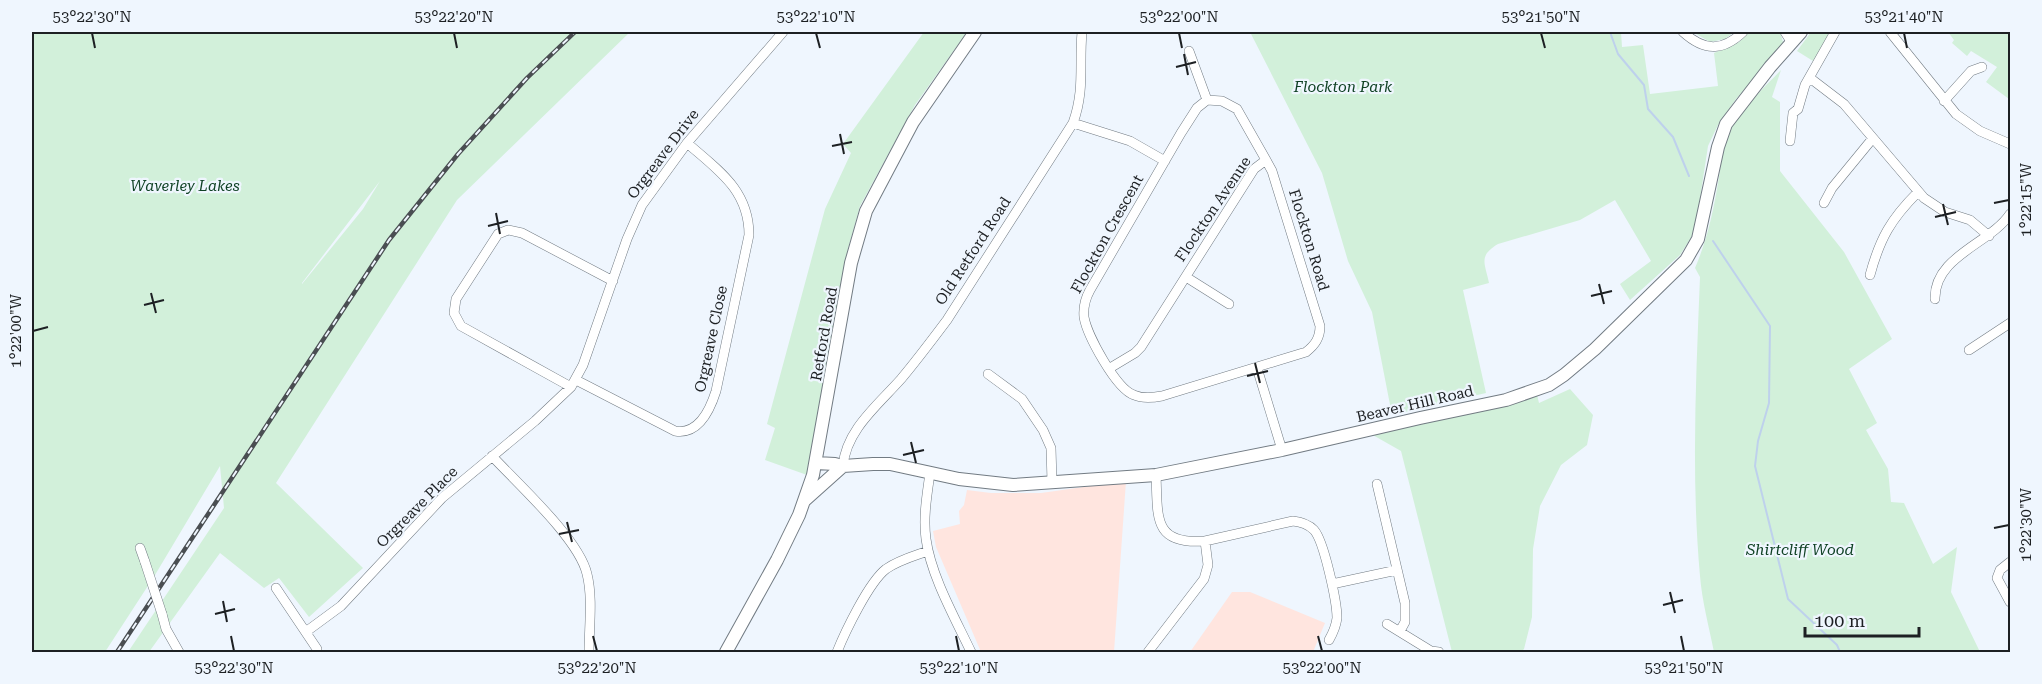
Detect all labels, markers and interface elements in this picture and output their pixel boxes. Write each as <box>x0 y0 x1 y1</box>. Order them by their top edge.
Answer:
text: 53°22'30"N <box>52 8 132 26</box>
text: 53°22'20"N <box>414 8 494 26</box>
text: 53°22'10"N <box>776 8 856 26</box>
text: 53°22'00"N <box>1139 8 1219 26</box>
text: 53°21'50"N <box>1501 8 1581 26</box>
text: 53°21'40"N <box>1864 8 1944 26</box>
park label: Flockton Park <box>1293 78 1393 96</box>
street label: Orgreave Drive <box>623 106 703 202</box>
street label: Flockton Avenue <box>1171 153 1255 265</box>
text: 1°22'15"W <box>2017 162 2035 237</box>
street label: Flockton Crescent <box>1067 171 1147 296</box>
park label: Waverley Lakes <box>130 177 240 195</box>
street label: Flockton Road <box>1285 187 1333 294</box>
street label: Old Retford Road <box>931 193 1015 308</box>
street label: Orgreave Close <box>691 284 731 394</box>
street label: Retford Road <box>807 285 841 382</box>
text: 1°22'00"W <box>7 293 25 368</box>
street label: Beaver Hill Road <box>1355 382 1476 426</box>
street label: Orgreave Place <box>373 463 461 551</box>
text: 1°22'30"W <box>2017 487 2035 562</box>
park label: Shirtcliff Wood <box>1745 541 1854 559</box>
scale bar <box>1805 600 1919 638</box>
text: 100 m <box>1814 610 1865 631</box>
text: 53°22'30"N <box>194 659 274 677</box>
text: 53°22'20"N <box>557 659 637 677</box>
text: 53°22'10"N <box>919 659 999 677</box>
text: 53°22'00"N <box>1282 659 1362 677</box>
text: 53°21'50"N <box>1644 659 1724 677</box>

